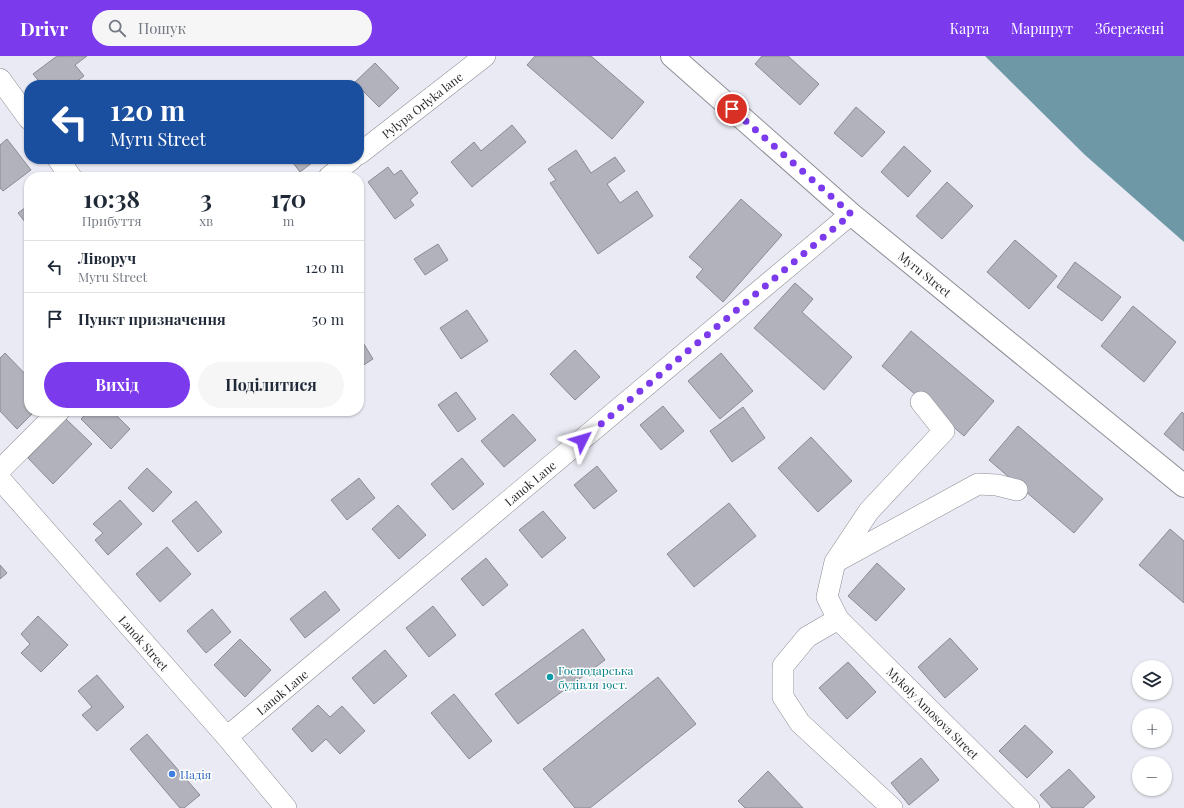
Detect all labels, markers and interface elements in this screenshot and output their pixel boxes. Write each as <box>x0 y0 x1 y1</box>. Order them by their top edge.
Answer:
search box <box>92 10 372 46</box>
text: Drivr <box>20 15 68 41</box>
icon: search <box>106 17 128 39</box>
text: Пошук <box>138 18 186 38</box>
text: Карта <box>950 19 989 38</box>
text: Маршрут <box>1011 19 1073 38</box>
text: Збережені <box>1095 19 1164 38</box>
street label: Pylypa Orlyka lane <box>378 68 466 142</box>
text: 120 m <box>110 91 185 128</box>
pin <box>715 92 749 126</box>
icon: left <box>44 96 96 148</box>
icon: arrive <box>721 98 743 120</box>
text: Myru Street <box>110 127 206 151</box>
text: 10:38 <box>83 182 140 214</box>
text: 3 <box>200 182 212 214</box>
text: 170 <box>271 182 306 214</box>
text: Прибуття <box>82 212 142 229</box>
text: хв <box>199 212 213 229</box>
text: m <box>283 212 294 229</box>
text: Ліворуч <box>78 248 136 268</box>
street label: Myru Street <box>895 248 955 301</box>
icon: left <box>44 256 66 278</box>
text: 120 m <box>305 257 344 277</box>
text: Myru Street <box>78 268 147 285</box>
icon: arrive <box>44 308 66 330</box>
text: Пункт призначення <box>78 309 226 329</box>
text: 50 m <box>312 309 344 329</box>
button: Вихід <box>44 362 190 408</box>
button: Поділитися <box>198 362 344 408</box>
position arrow <box>561 419 603 461</box>
street label: Lanok Lane <box>501 457 559 509</box>
street label: Lanok Street <box>116 612 173 675</box>
map controls <box>1132 660 1172 796</box>
button: layers <box>1132 660 1172 700</box>
place label: Господарська будівля 19ст. <box>558 662 634 692</box>
street label: Mykoly Amosova Street <box>884 664 983 763</box>
street label: Lanok Lane <box>253 666 311 718</box>
marker: Господарська будівля 19ст. <box>545 672 555 682</box>
button: + <box>1132 708 1172 748</box>
button: − <box>1132 756 1172 796</box>
place label: Надія <box>180 766 212 782</box>
marker: Надія <box>167 769 177 779</box>

